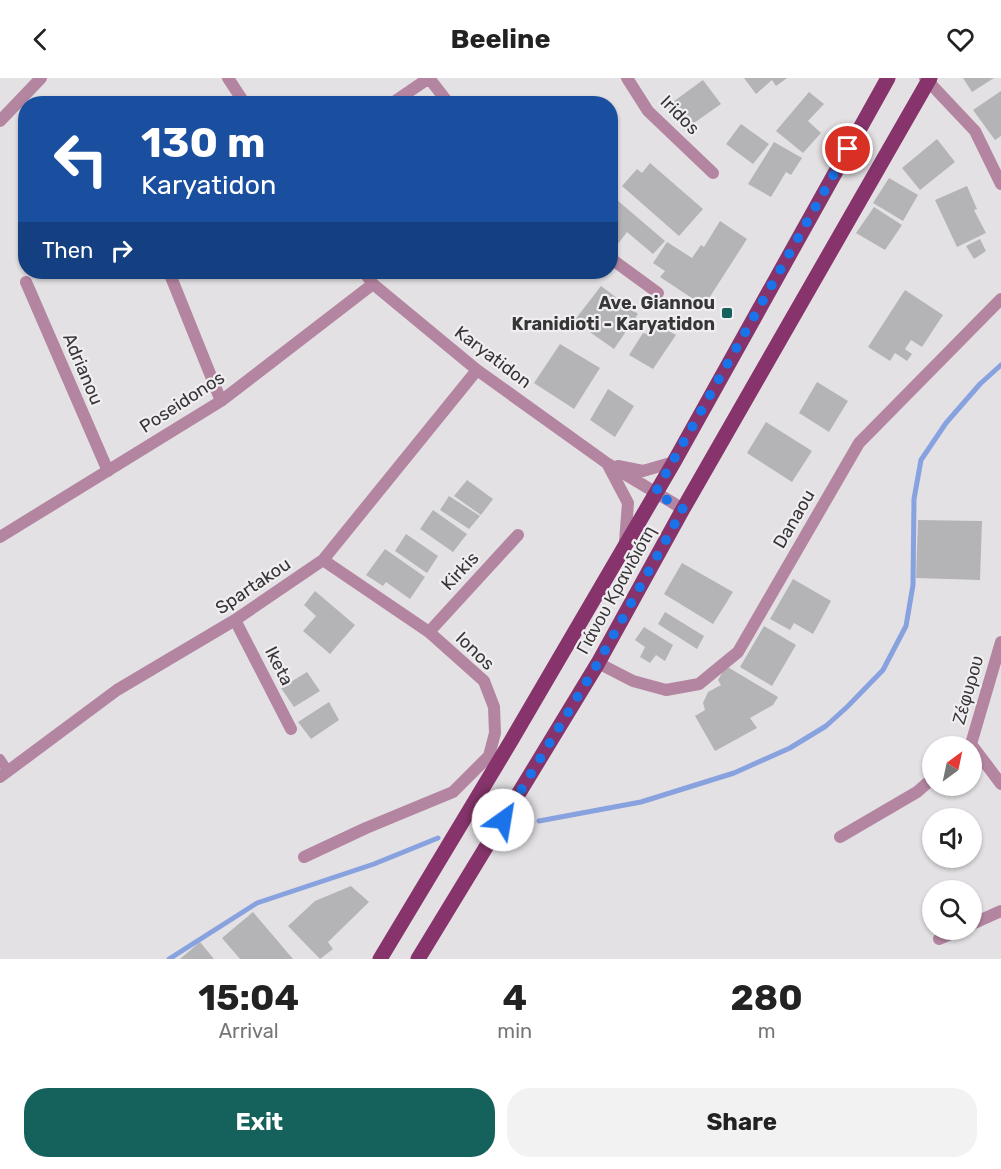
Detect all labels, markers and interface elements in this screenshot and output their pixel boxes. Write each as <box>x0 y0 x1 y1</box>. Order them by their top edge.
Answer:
icon: back <box>24 23 57 56</box>
text: Beeline <box>451 23 550 55</box>
icon: heart <box>944 23 977 56</box>
street label: Iridos <box>656 91 704 139</box>
text: 130 m <box>141 118 266 168</box>
icon: left <box>42 120 120 198</box>
pin <box>822 123 873 174</box>
icon: arrive <box>831 132 864 165</box>
text: Karyatidon <box>141 169 276 201</box>
icon: right <box>105 234 138 267</box>
text: Then <box>42 237 93 264</box>
place label: Ave. Giannou Kranidioti - Karyatidon <box>511 292 715 335</box>
marker: Ave. Giannou Kranidioti - Karyatidon <box>720 306 734 320</box>
street label: Karyatidon <box>450 321 536 393</box>
street label: Adrianou <box>58 330 108 408</box>
street label: Poseidonos <box>135 366 229 438</box>
street label: Danaou <box>768 486 820 552</box>
street label: Γιάνου Κρανιδιότη <box>572 522 660 658</box>
street label: Kirkis <box>437 547 483 595</box>
street label: Spartakou <box>211 553 295 619</box>
street label: Ionos <box>451 627 499 675</box>
street label: Iketa <box>260 643 298 689</box>
street label: Ζέφυρου <box>948 653 988 727</box>
north arrow <box>922 736 982 796</box>
map controls <box>922 736 982 940</box>
position arrow <box>471 788 535 852</box>
button: sound <box>922 808 982 868</box>
button: search <box>922 880 982 940</box>
text: 15:04 <box>198 976 299 1019</box>
text: 4 <box>502 976 527 1019</box>
text: 280 <box>730 976 803 1019</box>
text: Arrival <box>219 1019 279 1043</box>
text: min <box>497 1019 532 1043</box>
text: m <box>758 1019 775 1043</box>
button: Exit <box>24 1088 495 1157</box>
button: Share <box>507 1088 977 1157</box>

